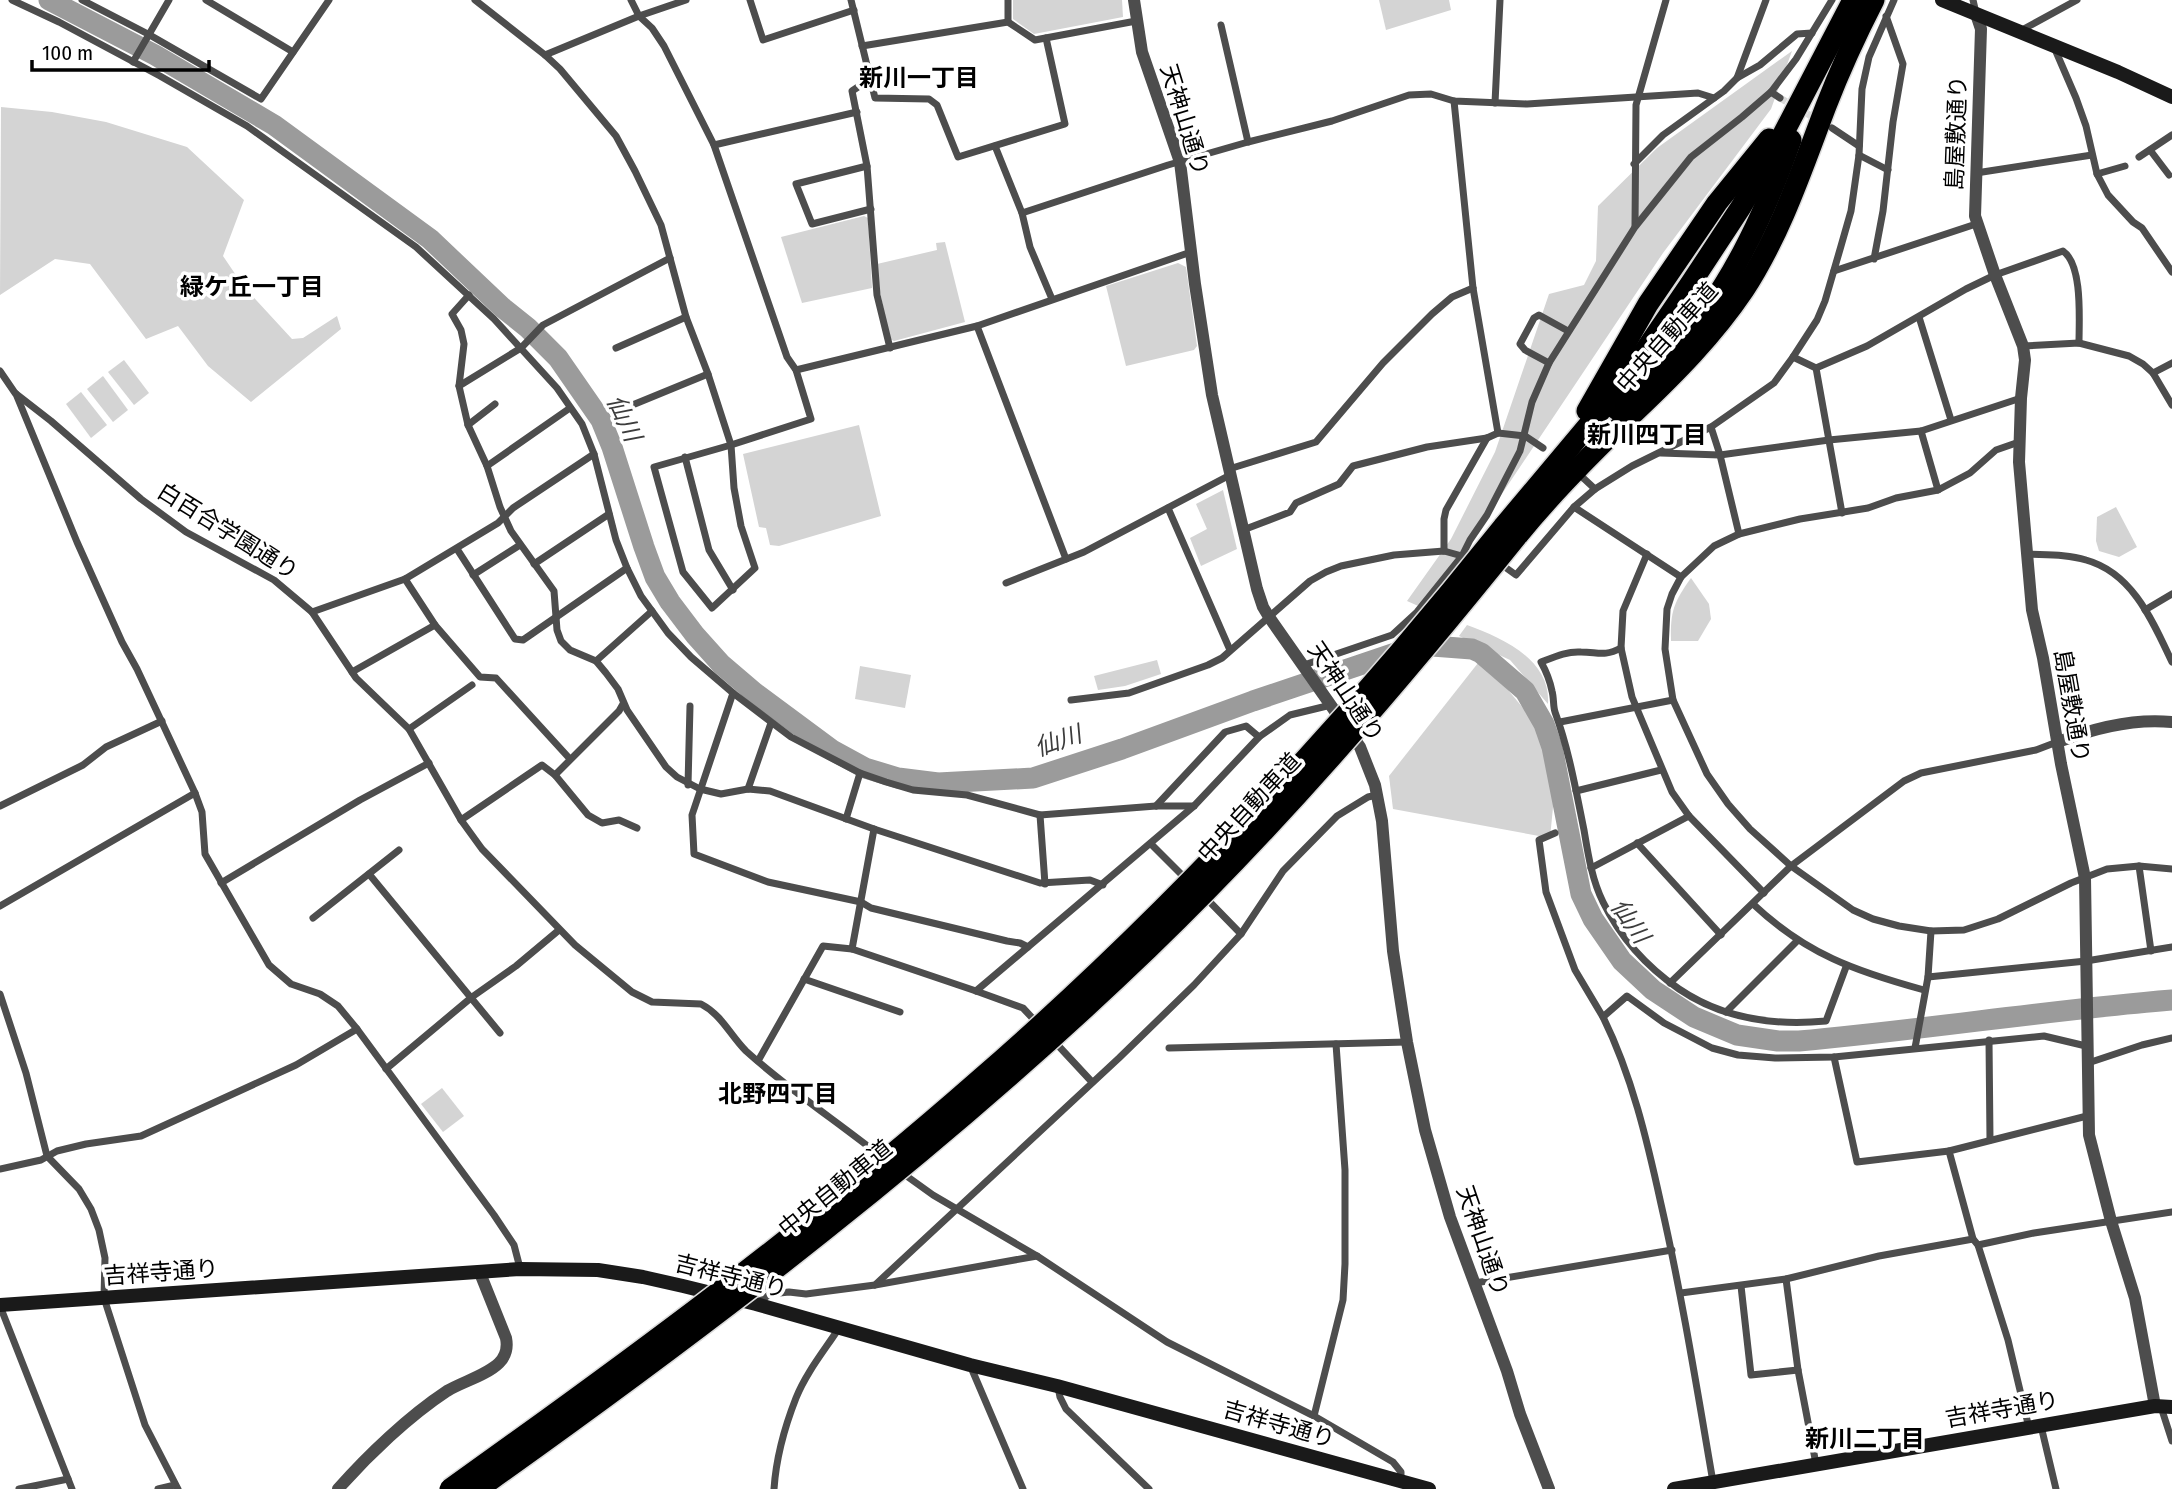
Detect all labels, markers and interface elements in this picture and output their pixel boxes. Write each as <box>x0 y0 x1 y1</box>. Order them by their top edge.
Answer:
scale bar <box>32 28 208 72</box>
text: 100 m <box>42 40 93 66</box>
street label: 天神山通り <box>1155 61 1215 179</box>
district label: 新川一丁目 <box>859 64 979 92</box>
street label: 島屋敷通り <box>1940 75 1972 191</box>
district label: 緑ケ丘一丁目 <box>180 273 324 301</box>
street label: 中央自動車道 <box>1610 276 1724 398</box>
water label: 仙川 <box>601 390 648 448</box>
district label: 新川四丁目 <box>1587 421 1707 449</box>
street label: 白百合学園通り <box>152 476 304 586</box>
street label: 天神山通り <box>1302 637 1390 747</box>
street label: 島屋敷通り <box>2048 647 2096 765</box>
water label: 仙川 <box>1031 719 1088 762</box>
street label: 中央自動車道 <box>1192 747 1306 867</box>
water label: 仙川 <box>1605 893 1657 951</box>
district label: 北野四丁目 <box>718 1080 838 1108</box>
street label: 中央自動車道 <box>773 1134 897 1242</box>
street label: 天神山通り <box>1451 1182 1515 1300</box>
street label: 吉祥寺通り <box>672 1249 790 1303</box>
street label: 吉祥寺通り <box>103 1254 219 1290</box>
street label: 吉祥寺通り <box>1943 1385 2061 1433</box>
street label: 吉祥寺通り <box>1220 1395 1338 1453</box>
district label: 新川二丁目 <box>1805 1425 1925 1453</box>

